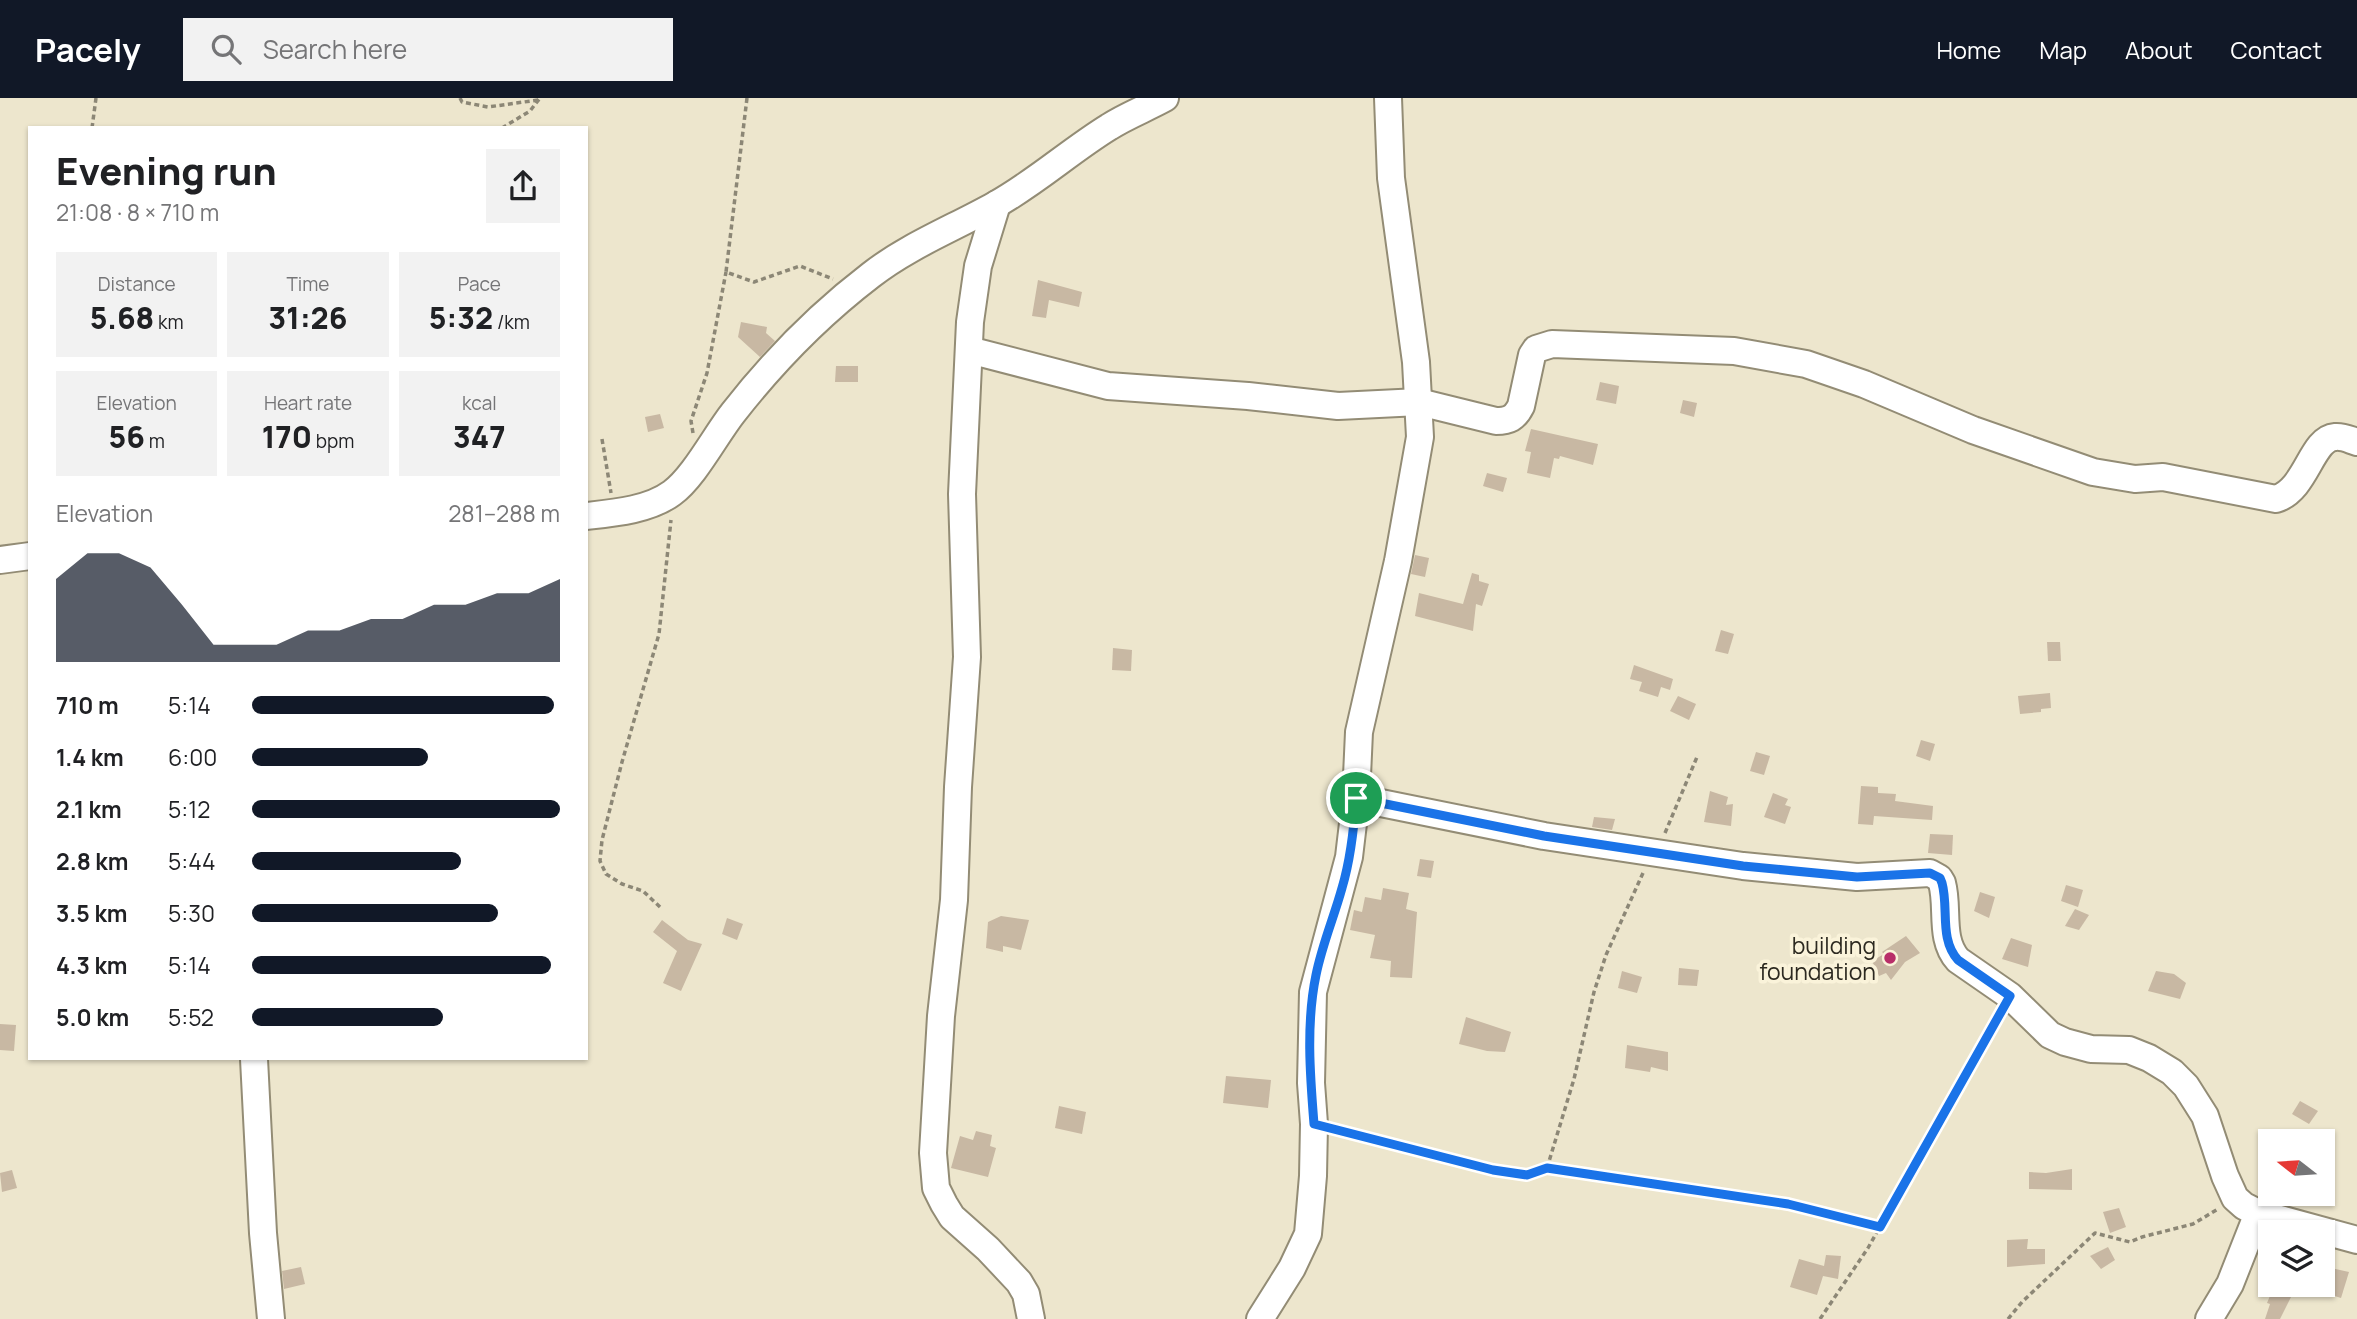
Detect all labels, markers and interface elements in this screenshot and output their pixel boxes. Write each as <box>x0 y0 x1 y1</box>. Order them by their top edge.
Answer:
search box <box>183 18 673 81</box>
text: Pacely <box>35 27 141 72</box>
icon: search <box>207 30 245 68</box>
text: Search here <box>263 31 407 67</box>
text: Home <box>1936 33 2001 66</box>
text: Map <box>2039 33 2087 66</box>
text: About <box>2125 33 2193 66</box>
text: Contact <box>2231 33 2322 66</box>
text: Evening run <box>56 144 277 196</box>
button: share <box>486 149 560 223</box>
text: 21:08 · 8 × 710 m <box>56 196 219 228</box>
text: Distance <box>98 271 176 297</box>
text: Time <box>287 271 329 297</box>
text: Pace <box>458 271 501 297</box>
text: 5.68 <box>90 297 154 338</box>
text: 31:26 <box>269 297 347 338</box>
text: 5:32 <box>429 297 493 338</box>
text: km <box>154 309 184 335</box>
text: /km <box>493 309 530 335</box>
text: Elevation <box>97 390 177 416</box>
text: Heart rate <box>264 390 352 416</box>
text: kcal <box>462 390 497 416</box>
text: 56 <box>109 416 145 457</box>
text: 170 <box>262 416 312 457</box>
text: 347 <box>453 416 506 457</box>
text: m <box>145 428 165 454</box>
text: bpm <box>312 428 354 454</box>
text: Elevation <box>56 497 153 529</box>
text: 281–288 m <box>448 497 560 529</box>
text: 710 m <box>56 689 119 721</box>
text: 5:14 <box>168 689 211 721</box>
text: 1.4 km <box>56 741 124 773</box>
text: 6:00 <box>168 741 217 773</box>
pin <box>1326 768 1386 828</box>
icon: arrive <box>1337 779 1375 817</box>
text: 2.1 km <box>56 793 122 825</box>
text: 5:12 <box>168 793 210 825</box>
text: 2.8 km <box>56 845 128 877</box>
text: 5:44 <box>168 845 216 877</box>
text: 3.5 km <box>56 897 127 929</box>
text: 5:30 <box>168 897 215 929</box>
place label: building foundation <box>1759 929 1876 987</box>
text: 4.3 km <box>56 949 128 981</box>
text: 5:14 <box>168 949 211 981</box>
marker: building foundation <box>1882 950 1898 966</box>
text: 5.0 km <box>56 1001 129 1033</box>
text: 5:52 <box>168 1001 214 1033</box>
north arrow <box>2258 1129 2334 1206</box>
map controls <box>2258 1129 2335 1297</box>
button: layers <box>2258 1220 2335 1297</box>

